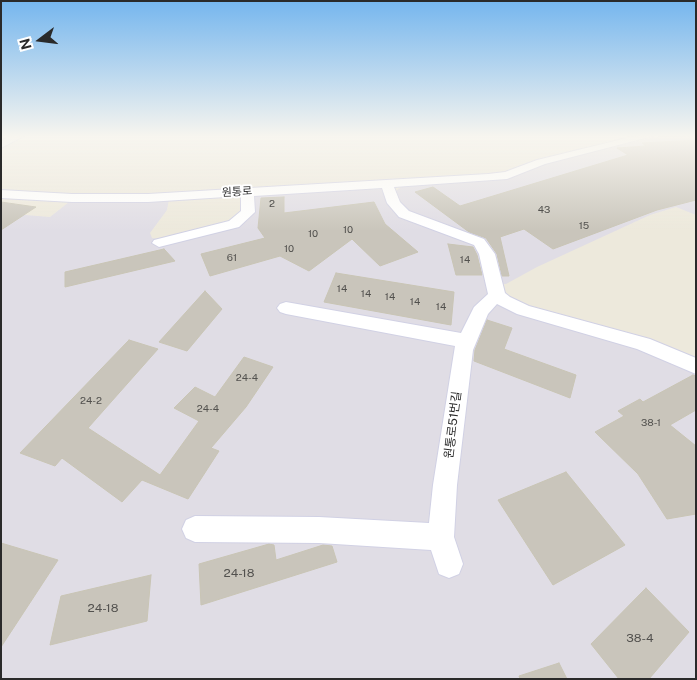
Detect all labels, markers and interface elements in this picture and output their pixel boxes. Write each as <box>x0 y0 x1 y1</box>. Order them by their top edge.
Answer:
north arrow <box>15 15 65 65</box>
text: N <box>16 37 35 51</box>
street label: 원통로 <box>221 185 253 199</box>
house number: 2 <box>269 198 275 210</box>
house number: 43 <box>538 204 550 216</box>
house number: 15 <box>579 220 589 232</box>
house number: 10 <box>343 224 353 236</box>
house number: 10 <box>308 228 318 240</box>
house number: 10 <box>284 243 294 255</box>
house number: 61 <box>227 252 237 264</box>
house number: 14 <box>460 254 470 266</box>
house number: 14 <box>337 283 347 295</box>
house number: 14 <box>361 288 371 300</box>
house number: 14 <box>385 291 395 303</box>
house number: 14 <box>410 296 420 308</box>
house number: 14 <box>436 301 446 313</box>
house number: 24-4 <box>236 372 258 384</box>
street label: 원통로51번길 <box>442 390 464 460</box>
house number: 24-2 <box>80 395 102 407</box>
house number: 24-4 <box>197 403 219 415</box>
house number: 38-1 <box>641 417 661 429</box>
house number: 24-18 <box>224 566 254 580</box>
house number: 24-18 <box>88 601 118 615</box>
house number: 38-4 <box>626 631 654 645</box>

